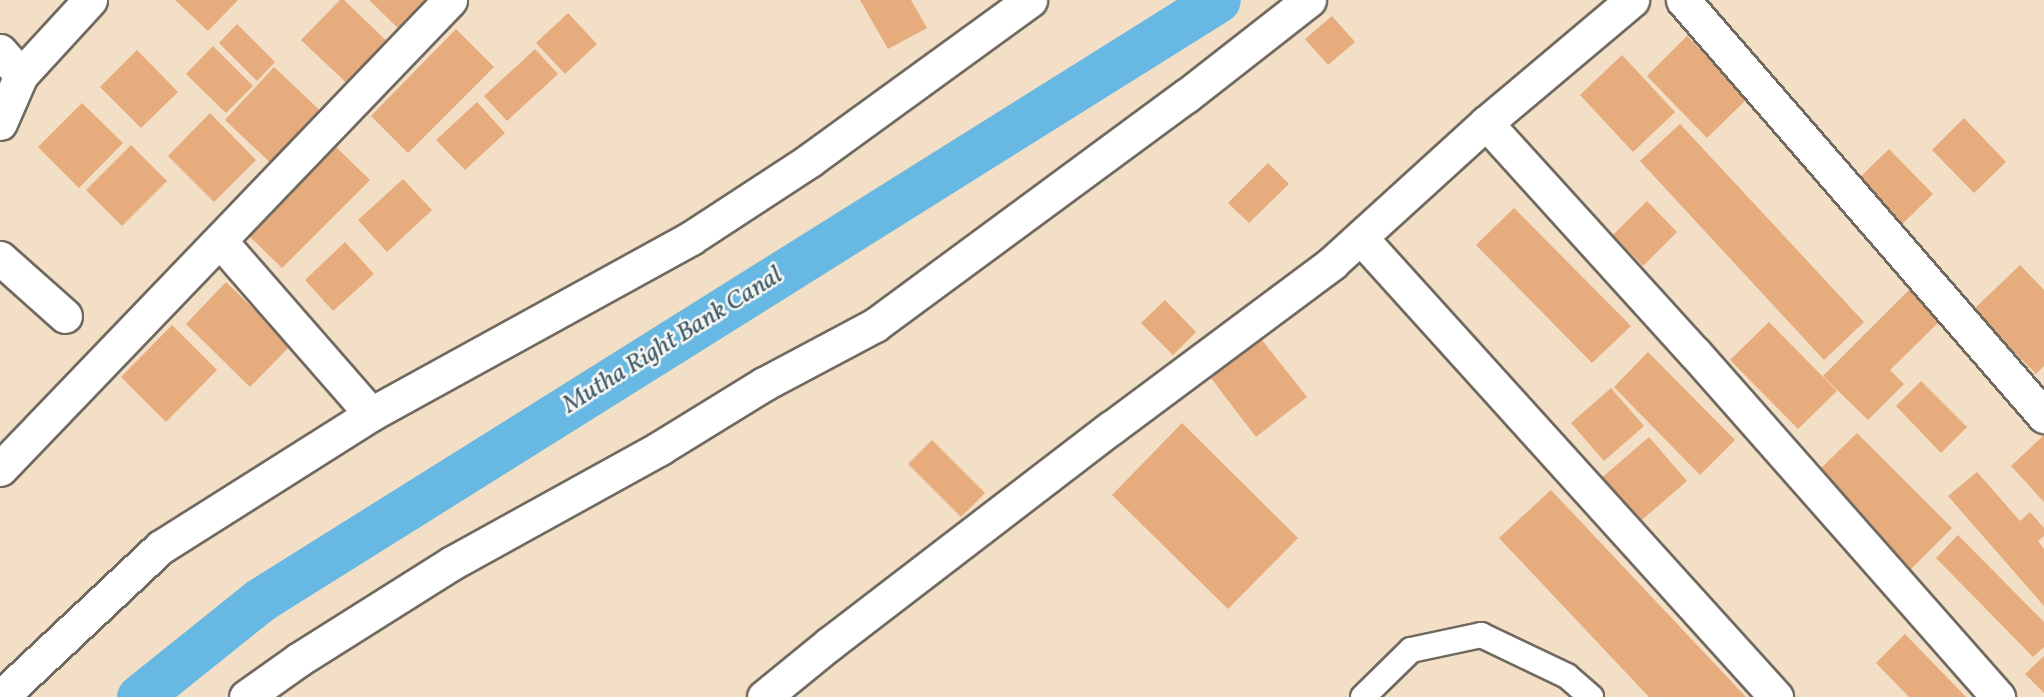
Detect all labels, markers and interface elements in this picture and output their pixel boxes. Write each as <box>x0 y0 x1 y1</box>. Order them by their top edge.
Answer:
water label: Mutha Right Bank Canal <box>557 261 789 421</box>

